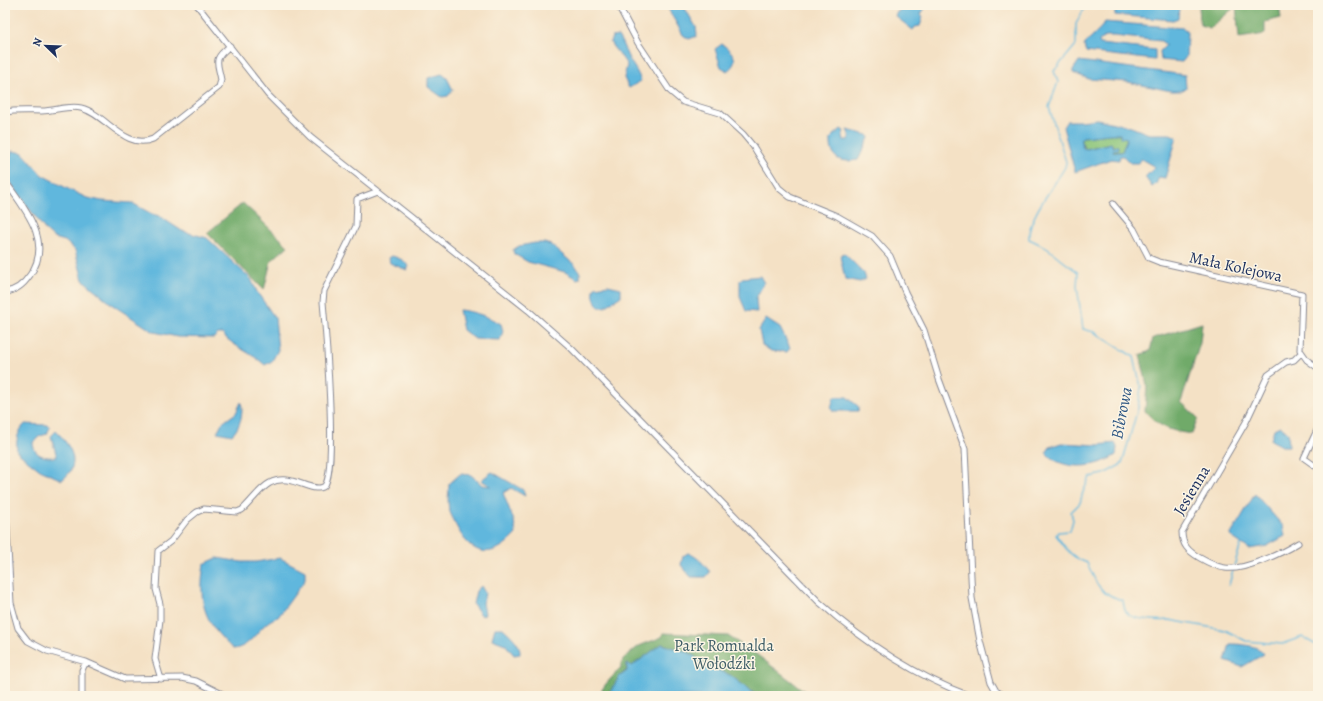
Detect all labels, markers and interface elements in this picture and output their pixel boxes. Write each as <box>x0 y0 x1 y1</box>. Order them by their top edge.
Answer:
north arrow <box>26 26 66 66</box>
text: N <box>29 36 46 49</box>
street label: Mała Kolejowa <box>1187 246 1285 288</box>
water label: Bibrowa <box>1105 385 1138 441</box>
street label: Jesienna <box>1168 461 1216 520</box>
park label: Park Romualda Wołodźki <box>674 635 774 675</box>

